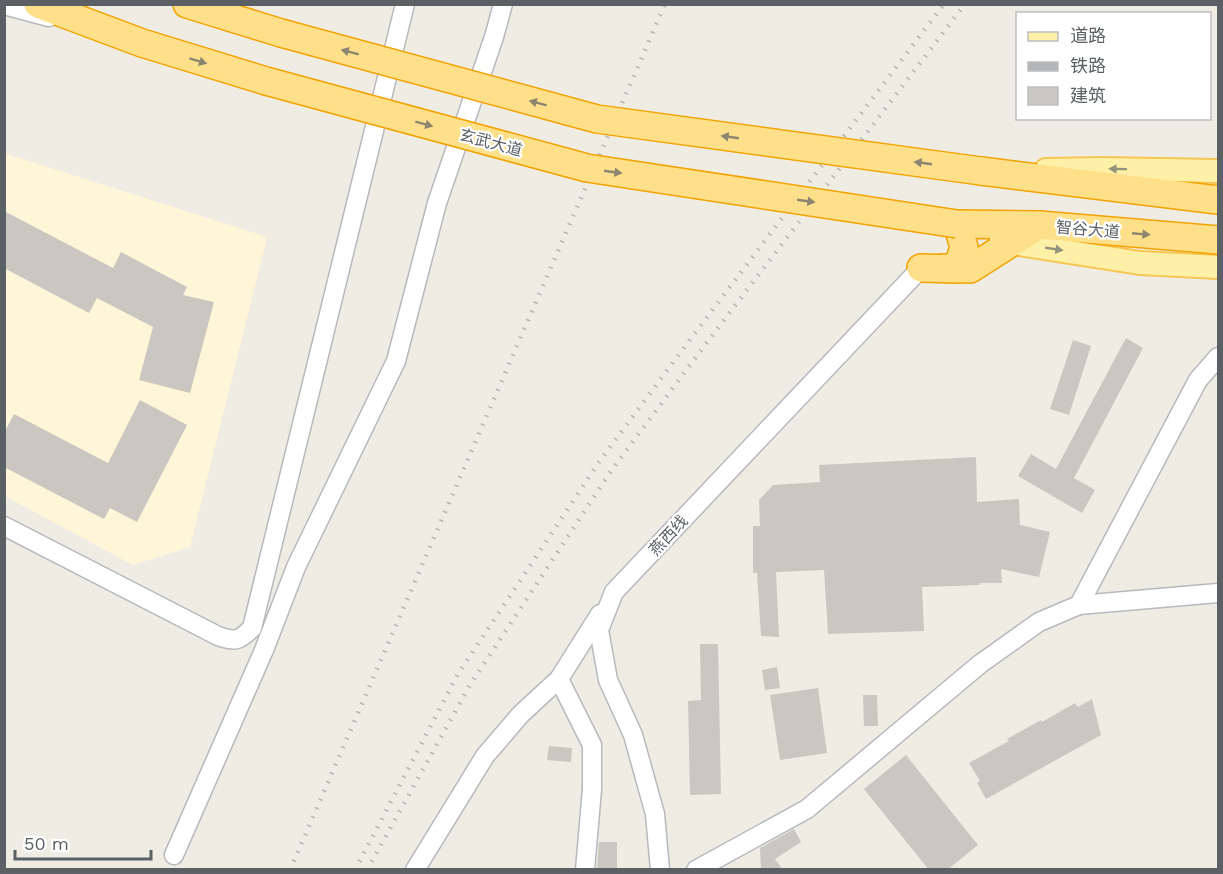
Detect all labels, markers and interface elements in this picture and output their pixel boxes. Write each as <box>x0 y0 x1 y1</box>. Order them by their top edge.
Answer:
legend <box>1016 12 1211 120</box>
text: 道路 <box>1070 25 1106 46</box>
one-way arrow <box>341 46 359 56</box>
text: 铁路 <box>1070 55 1106 76</box>
one-way arrow <box>189 56 207 66</box>
text: 建筑 <box>1070 85 1106 106</box>
one-way arrow <box>529 98 547 107</box>
one-way arrow <box>415 120 433 129</box>
street label: 玄武大道 <box>457 125 524 160</box>
one-way arrow <box>720 132 739 142</box>
one-way arrow <box>914 159 933 168</box>
one-way arrow <box>1109 164 1128 174</box>
one-way arrow <box>603 168 622 177</box>
one-way arrow <box>796 197 815 206</box>
street label: 智谷大道 <box>1055 217 1121 242</box>
one-way arrow <box>1132 229 1151 239</box>
one-way arrow <box>1045 245 1064 254</box>
street label: 燕西线 <box>645 511 692 559</box>
scale bar <box>15 823 152 861</box>
text: 50 m <box>24 833 69 854</box>

